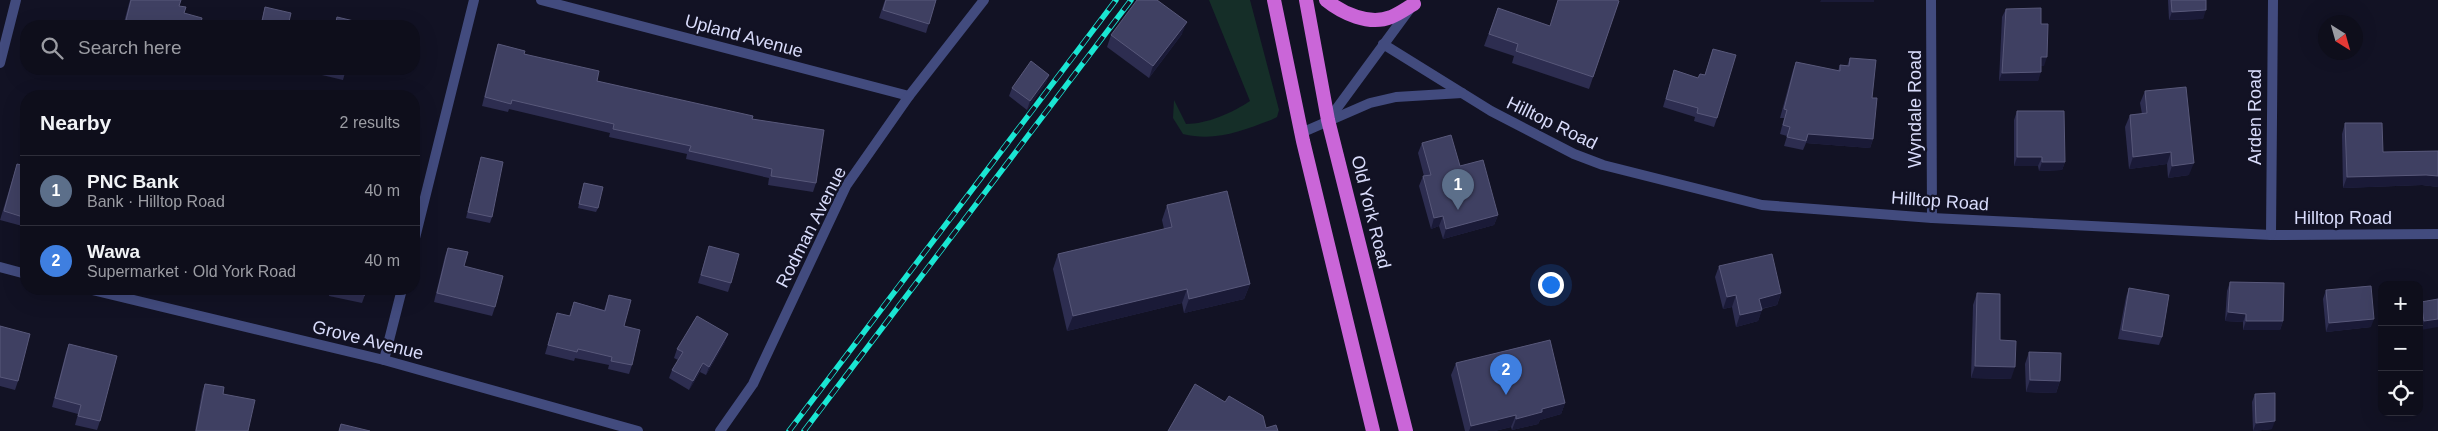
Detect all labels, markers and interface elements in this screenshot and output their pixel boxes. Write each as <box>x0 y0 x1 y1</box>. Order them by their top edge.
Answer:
street label: Upland Avenue <box>683 11 805 61</box>
north arrow <box>2318 15 2363 60</box>
search box <box>20 20 420 75</box>
icon: search <box>38 34 66 62</box>
text: Search here <box>78 37 182 58</box>
street label: Wyndale Road <box>1905 50 1925 168</box>
street label: Arden Road <box>2245 69 2265 165</box>
street label: Hilltop Road <box>1504 93 1600 153</box>
text: Nearby <box>40 111 111 134</box>
text: 2 results <box>340 114 400 131</box>
street label: Old York Road <box>1347 153 1395 271</box>
street label: Rodman Avenue <box>772 163 850 291</box>
pin: 1 <box>1442 169 1474 210</box>
text: PNC Bank <box>87 171 179 192</box>
text: 1 <box>52 182 60 199</box>
text: 40 m <box>364 182 400 199</box>
street label: Hilltop Road <box>1890 188 1990 214</box>
text: Bank · Hilltop Road <box>87 193 225 210</box>
street label: Hilltop Road <box>2294 208 2392 228</box>
text: Wawa <box>87 241 140 262</box>
text: 2 <box>52 252 60 269</box>
text: 40 m <box>364 252 400 269</box>
text: Supermarket · Old York Road <box>87 263 296 280</box>
your location <box>1538 272 1564 298</box>
map controls <box>2378 281 2423 416</box>
button: + <box>2378 281 2423 326</box>
street label: Grove Avenue <box>310 317 426 363</box>
button: − <box>2378 326 2423 371</box>
pin: 2 <box>1490 354 1522 395</box>
button: locate <box>2378 371 2423 416</box>

